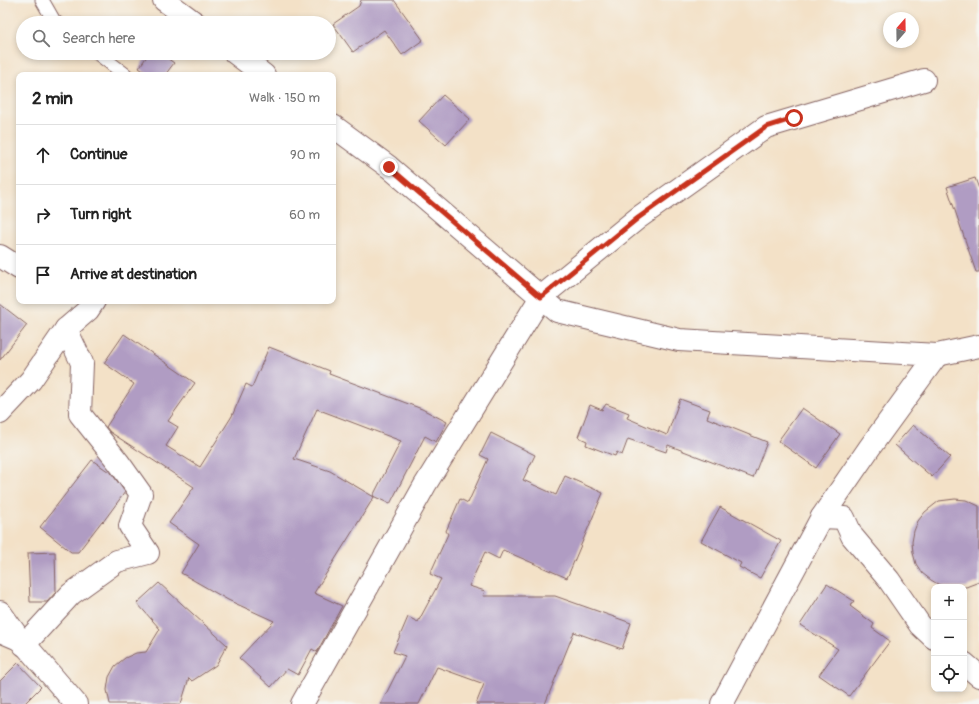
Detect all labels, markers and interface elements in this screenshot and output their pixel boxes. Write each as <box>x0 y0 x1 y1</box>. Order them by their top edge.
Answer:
north arrow <box>883 12 919 48</box>
search box <box>16 16 336 60</box>
icon: search <box>30 27 52 49</box>
text: Search here <box>62 29 135 48</box>
text: 2 min <box>32 88 73 109</box>
text: Walk · 150 m <box>249 90 320 106</box>
route start <box>785 109 803 127</box>
icon: ahead <box>32 144 54 166</box>
text: Continue <box>70 145 128 164</box>
text: 90 m <box>290 147 320 163</box>
route end <box>380 158 398 176</box>
icon: right <box>32 204 54 226</box>
text: Turn right <box>70 205 131 224</box>
text: 60 m <box>289 207 320 223</box>
icon: arrive <box>32 264 54 286</box>
text: Arrive at destination <box>70 265 197 284</box>
map controls <box>931 584 967 692</box>
button: + <box>931 584 967 620</box>
button: − <box>931 620 967 656</box>
button: locate <box>931 656 967 692</box>

